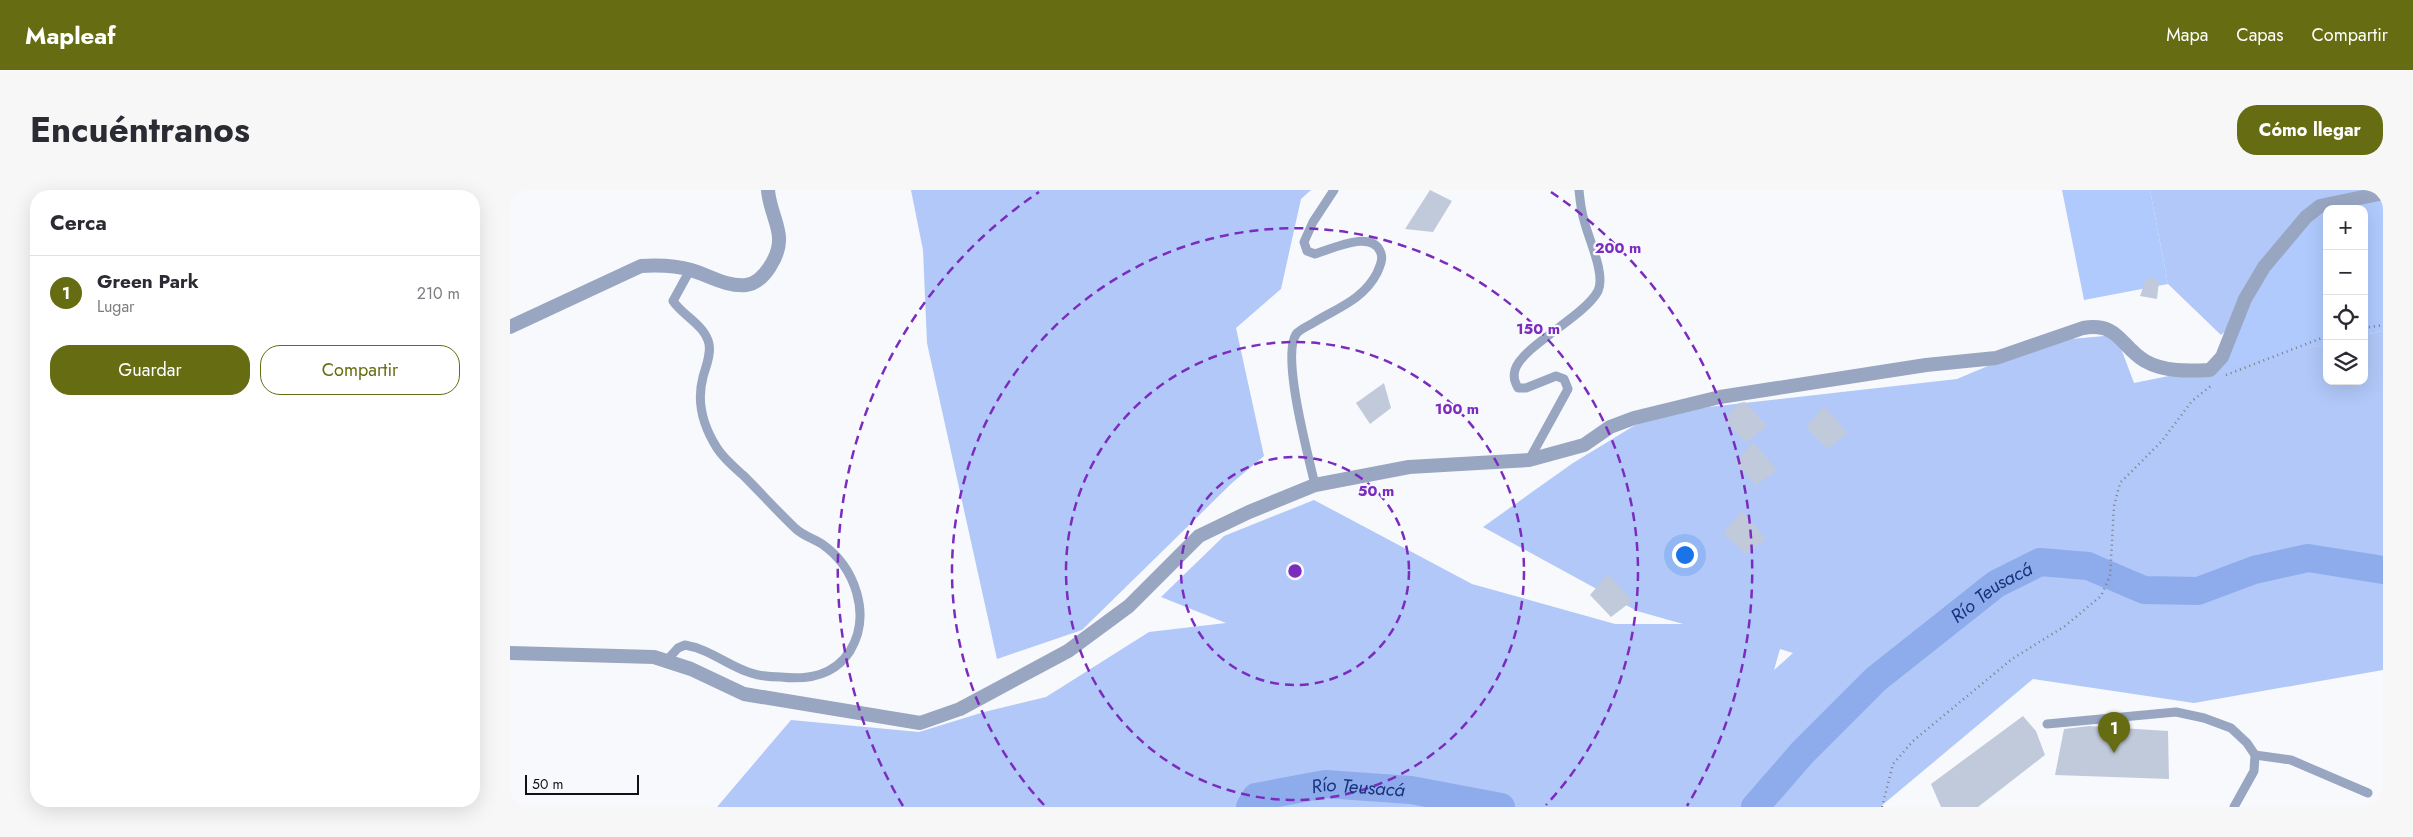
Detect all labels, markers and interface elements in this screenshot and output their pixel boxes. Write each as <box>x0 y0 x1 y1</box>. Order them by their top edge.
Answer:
text: Mapleaf <box>25 18 116 53</box>
text: Mapa <box>2166 22 2208 48</box>
text: Capas <box>2236 22 2284 48</box>
text: Compartir <box>2312 22 2388 48</box>
text: Encuéntranos <box>30 105 250 155</box>
button: Cómo llegar <box>2237 105 2383 155</box>
map controls <box>2323 205 2368 385</box>
button: + <box>2323 205 2368 250</box>
text: Cerca <box>50 208 107 238</box>
text: 200 m <box>1595 237 1641 259</box>
button: − <box>2323 250 2368 295</box>
text: Green Park <box>97 268 199 295</box>
text: 1 <box>62 282 70 305</box>
text: 210 m <box>417 282 460 305</box>
text: Lugar <box>97 295 135 318</box>
button: locate <box>2323 295 2368 340</box>
text: 150 m <box>1516 318 1560 340</box>
button: layers <box>2323 340 2368 385</box>
button: Guardar <box>50 345 250 395</box>
button: Compartir <box>260 345 460 395</box>
text: 100 m <box>1435 398 1479 420</box>
text: 50 m <box>1358 480 1394 502</box>
your location <box>1672 542 1698 568</box>
water label: Río Teusacá <box>1944 554 2037 629</box>
centre of rings <box>1286 562 1304 580</box>
pin: 1 <box>2098 712 2130 753</box>
water label: Río Teusacá <box>1309 770 1406 803</box>
scale bar <box>525 772 639 795</box>
text: 50 m <box>532 774 563 794</box>

